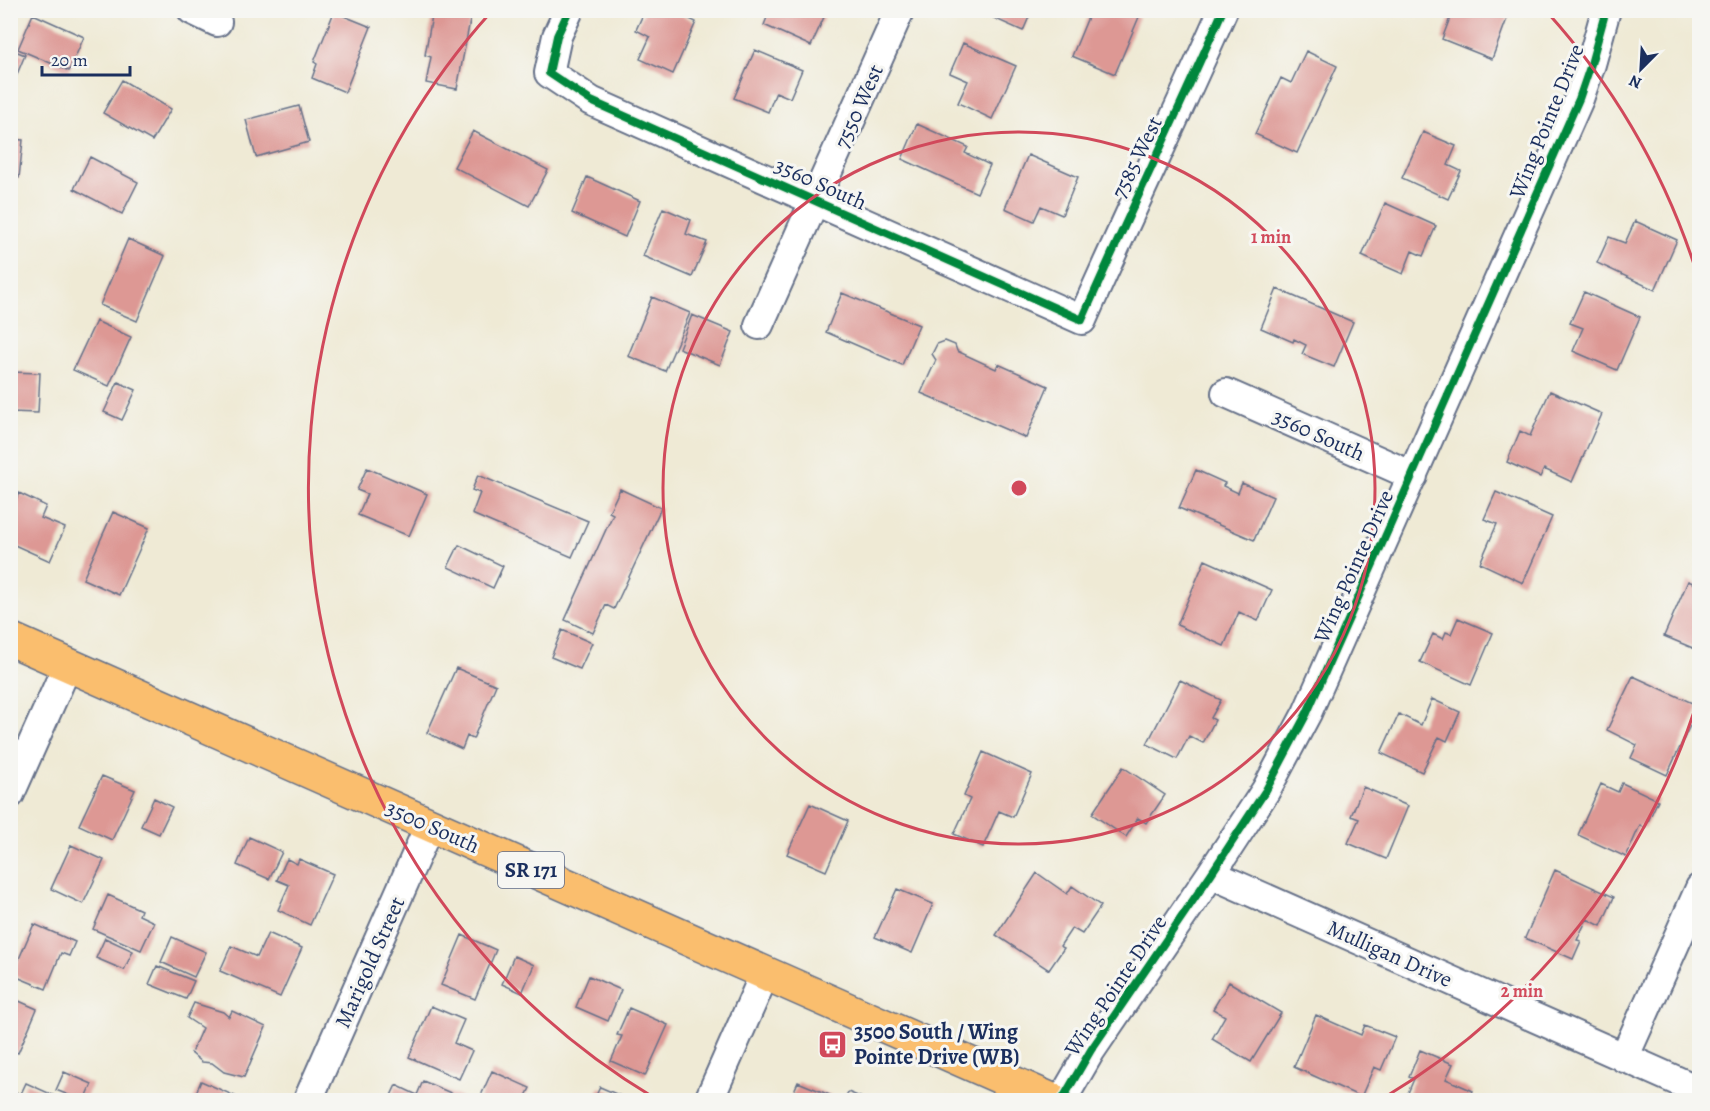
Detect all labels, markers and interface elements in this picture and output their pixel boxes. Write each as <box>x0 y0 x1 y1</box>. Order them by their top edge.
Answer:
scale bar <box>42 39 130 77</box>
north arrow <box>1611 39 1671 99</box>
street label: Wing Pointe Drive <box>1502 40 1592 204</box>
text: 20 m <box>51 48 88 72</box>
street label: 7550 West <box>827 60 891 153</box>
text: N <box>1625 69 1645 94</box>
street label: 7585 West <box>1104 111 1170 204</box>
street label: 3560 South <box>770 150 872 218</box>
text: 1 min <box>1251 225 1291 249</box>
street label: 3560 South <box>1268 401 1370 469</box>
centre of rings <box>1009 478 1029 498</box>
street label: Wing Pointe Drive <box>1306 485 1401 649</box>
street label: 3500 South <box>381 793 484 861</box>
road number: SR 171 <box>498 852 564 888</box>
street label: Marigold Street <box>328 892 412 1033</box>
street label: Wing Pointe Drive <box>1057 909 1174 1063</box>
street label: Mulligan Drive <box>1322 913 1457 995</box>
text: 2 min <box>1501 979 1543 1003</box>
place label: 3500 South / Wing Pointe Drive (WB) <box>854 1017 1020 1072</box>
bus stop icon: 3500 South / Wing Pointe Drive (WB) <box>817 1028 849 1060</box>

